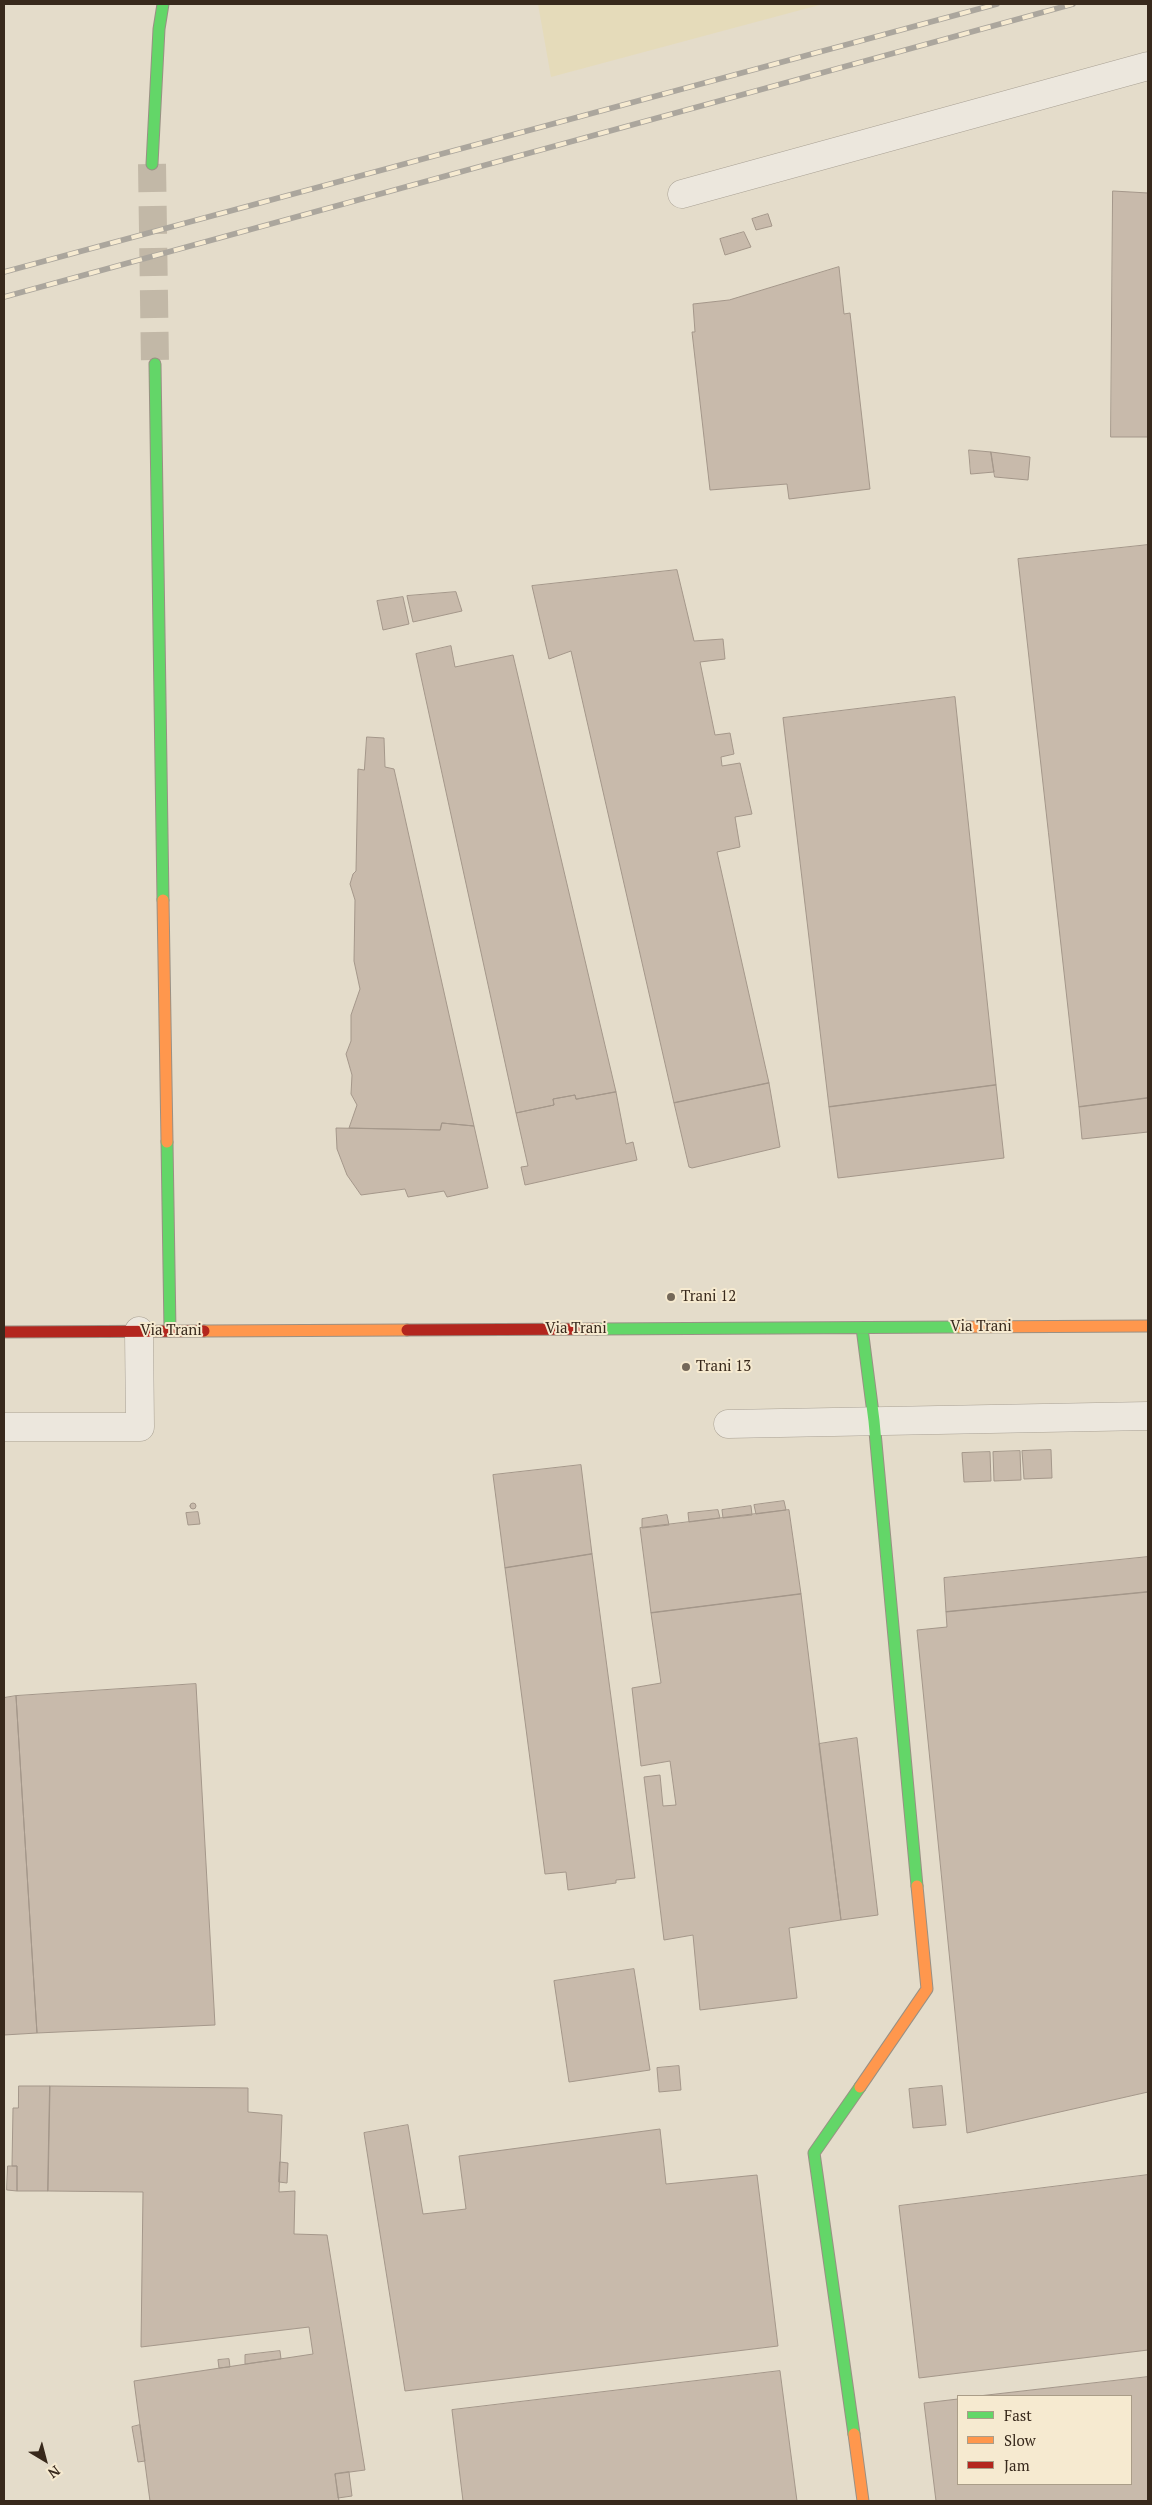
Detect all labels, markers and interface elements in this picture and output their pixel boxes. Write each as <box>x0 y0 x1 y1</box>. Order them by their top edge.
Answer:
place label: Trani 12 <box>681 1288 736 1306</box>
marker: Trani 12 <box>665 1291 677 1303</box>
street label: Via Trani <box>950 1318 1012 1336</box>
street label: Via Trani <box>545 1320 607 1338</box>
street label: Via Trani <box>140 1322 202 1340</box>
place label: Trani 13 <box>696 1358 751 1376</box>
marker: Trani 13 <box>680 1361 692 1373</box>
legend <box>957 2395 1132 2485</box>
text: Fast <box>1004 2405 1032 2425</box>
text: Slow <box>1004 2430 1036 2450</box>
north arrow <box>20 2435 70 2485</box>
text: Jam <box>1004 2455 1030 2475</box>
text: N <box>44 2462 64 2483</box>

